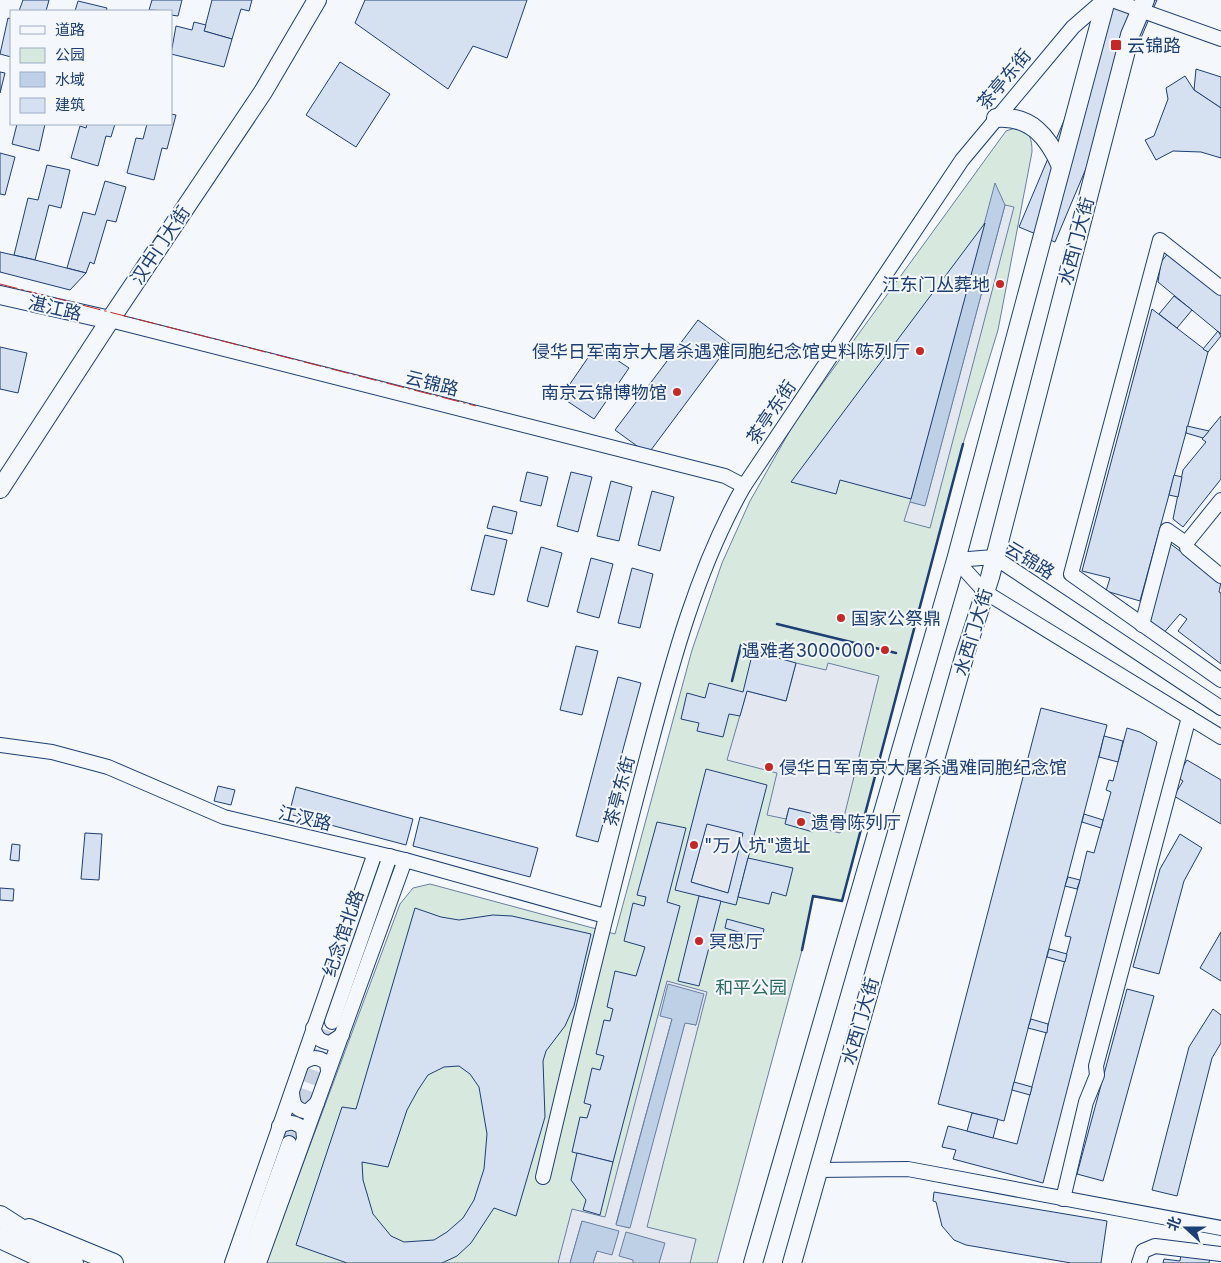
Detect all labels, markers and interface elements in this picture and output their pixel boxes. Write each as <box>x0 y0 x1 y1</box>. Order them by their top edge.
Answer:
legend <box>10 10 172 125</box>
text: 道路 <box>55 20 85 39</box>
place label: 云锦路 <box>1127 35 1181 56</box>
marker: 云锦路 <box>1109 38 1123 52</box>
text: 公园 <box>55 45 85 64</box>
street label: 茶亭东街 <box>973 45 1035 113</box>
text: 水域 <box>55 70 85 89</box>
text: 建筑 <box>55 95 85 114</box>
street label: 水西门大街 <box>1054 195 1098 287</box>
street label: 汉中门大街 <box>126 202 194 288</box>
place label: 江东门丛葬地 <box>882 274 990 295</box>
marker: 江东门丛葬地 <box>994 278 1006 290</box>
street label: 湛江路 <box>26 292 84 324</box>
place label: 侵华日军南京大屠杀遇难同胞纪念馆史料陈列厅 <box>532 341 910 362</box>
marker: 侵华日军南京大屠杀遇难同胞纪念馆史料陈列厅 <box>914 345 926 357</box>
street label: 云锦路 <box>403 366 461 400</box>
street label: 茶亭东街 <box>742 376 800 448</box>
place label: 南京云锦博物馆 <box>541 382 667 403</box>
marker: 南京云锦博物馆 <box>671 386 683 398</box>
street label: 云锦路 <box>1002 537 1058 583</box>
street label: 水西门大街 <box>950 586 996 678</box>
place label: 国家公祭鼎 <box>851 608 941 629</box>
marker: 国家公祭鼎 <box>835 612 847 624</box>
place label: 遇难者3000000 <box>742 640 875 661</box>
marker: 遇难者3000000 <box>879 644 891 656</box>
street label: 茶亭东街 <box>600 754 638 828</box>
place label: 侵华日军南京大屠杀遇难同胞纪念馆 <box>779 757 1067 778</box>
marker: 侵华日军南京大屠杀遇难同胞纪念馆 <box>763 761 775 773</box>
street label: 江汊路 <box>276 802 334 834</box>
place label: 遗骨陈列厅 <box>811 812 901 833</box>
marker: 遗骨陈列厅 <box>795 816 807 828</box>
place label: "万人坑"遗址 <box>704 835 811 856</box>
marker: "万人坑"遗址 <box>688 839 700 851</box>
street label: 纪念馆北路 <box>318 887 368 979</box>
place label: 冥思厅 <box>709 931 763 952</box>
marker: 冥思厅 <box>693 935 705 947</box>
street label: 水西门大街 <box>838 975 882 1067</box>
park label: 和平公园 <box>715 977 787 998</box>
north arrow <box>1161 1203 1211 1253</box>
text: 北 <box>1163 1214 1184 1233</box>

